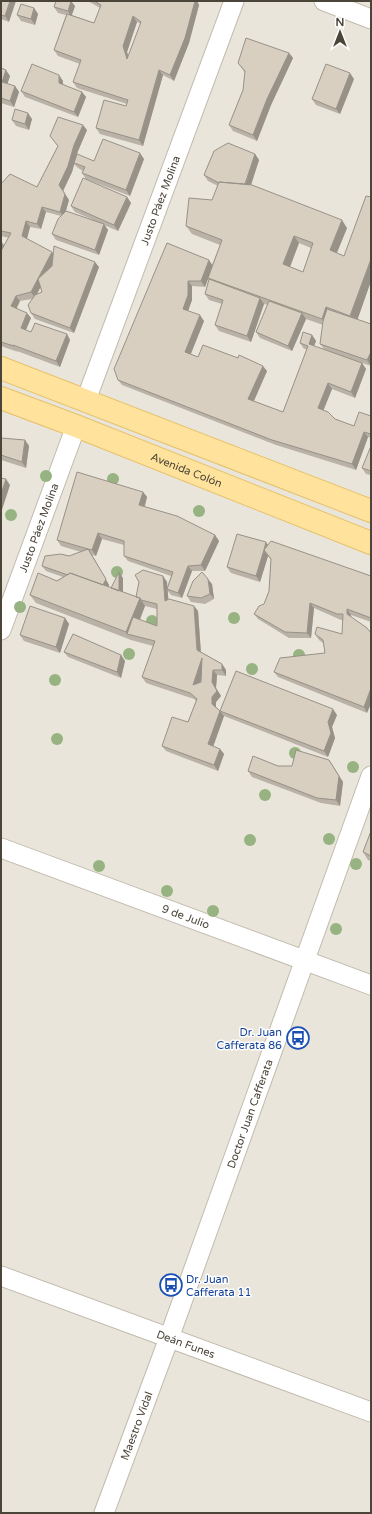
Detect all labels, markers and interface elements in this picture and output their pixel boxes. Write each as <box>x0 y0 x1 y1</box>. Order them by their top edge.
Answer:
north arrow <box>320 12 360 52</box>
text: N <box>336 16 344 29</box>
street label: Justo Páez Molina <box>138 154 183 247</box>
street label: Avenida Colón <box>149 450 224 490</box>
street label: Justo Páez Molina <box>16 481 61 574</box>
street label: 9 de Julio <box>160 902 212 931</box>
bus stop icon: Dr. Juan Cafferata 86 <box>285 1025 311 1051</box>
place label: Dr. Juan Cafferata 86 <box>217 1026 282 1052</box>
street label: Doctor Juan Cafferata <box>224 1057 275 1170</box>
bus stop icon: Dr. Juan Cafferata 11 <box>158 1272 184 1298</box>
place label: Dr. Juan Cafferata 11 <box>186 1273 251 1299</box>
street label: Deán Funes <box>155 1327 217 1361</box>
street label: Maestro Vidal <box>118 1390 155 1462</box>

